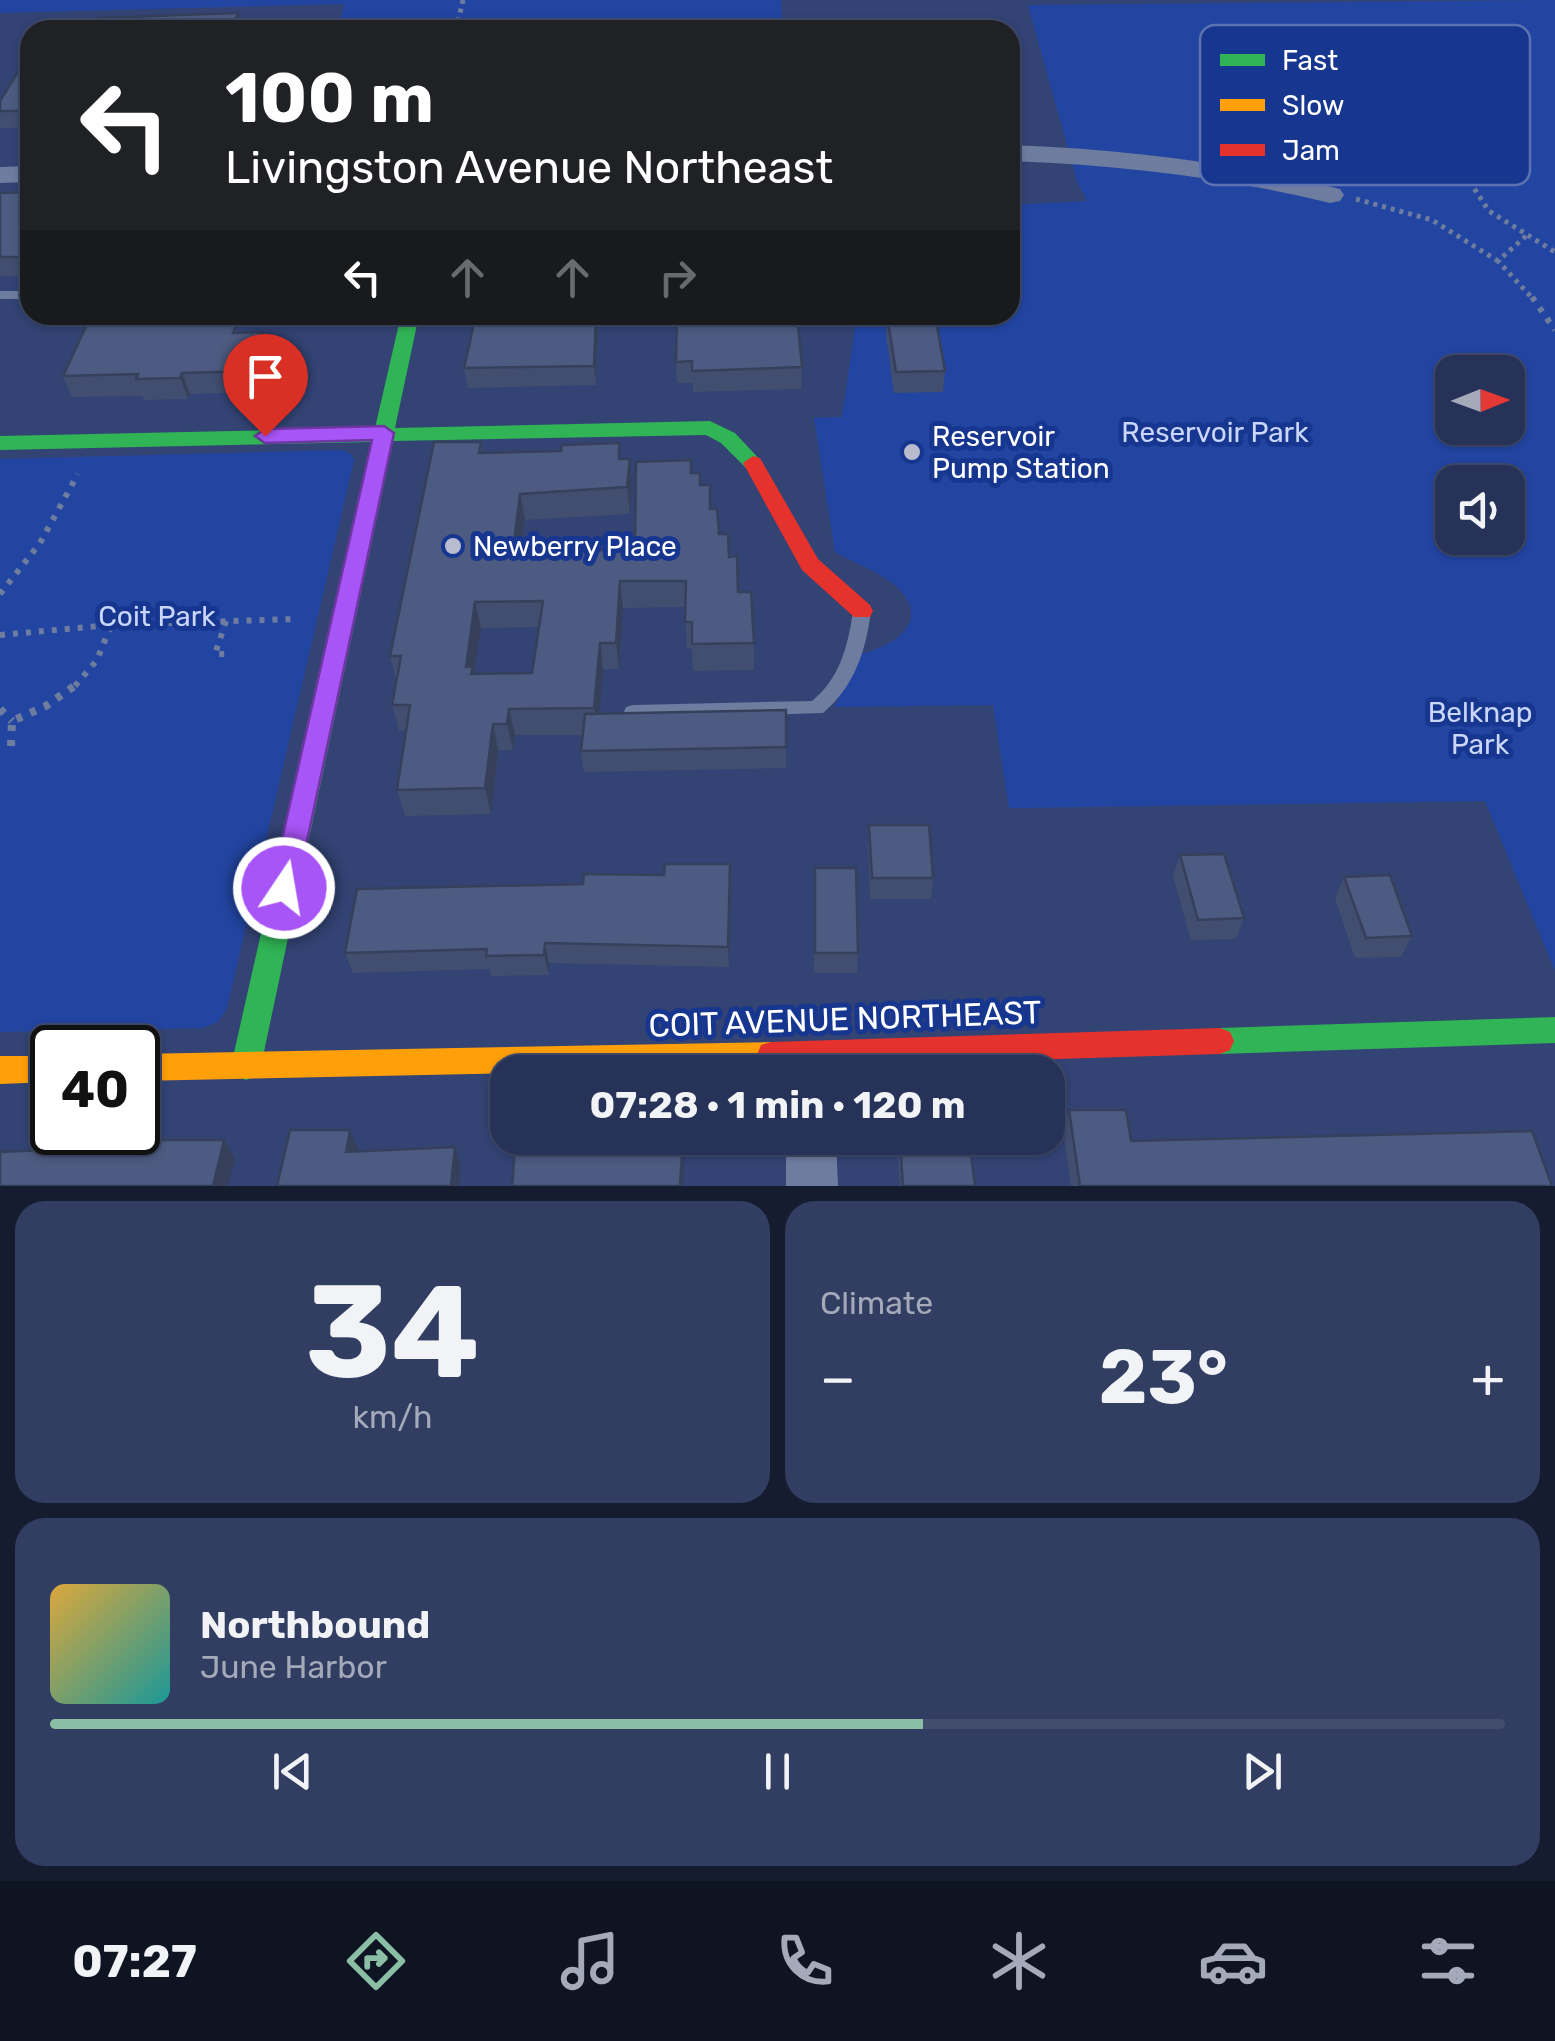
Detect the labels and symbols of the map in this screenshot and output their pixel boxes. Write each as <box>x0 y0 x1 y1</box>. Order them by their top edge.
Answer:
legend <box>1200 25 1530 185</box>
text: Fast <box>1282 44 1338 77</box>
text: Slow <box>1282 89 1344 122</box>
text: Jam <box>1282 134 1340 167</box>
pin <box>223 334 308 437</box>
north arrow <box>1435 355 1525 445</box>
park label: Reservoir Park <box>1121 416 1309 449</box>
place label: Reservoir Pump Station <box>932 420 1110 485</box>
marker: Reservoir Pump Station <box>901 441 923 463</box>
place label: Newberry Place <box>473 530 677 563</box>
marker: Newberry Place <box>442 535 464 557</box>
park label: Coit Park <box>98 600 216 633</box>
park label: Belknap Park <box>1428 696 1532 761</box>
position arrow <box>232 836 336 940</box>
street label: COIT AVENUE NORTHEAST <box>648 993 1042 1045</box>
speed limit sign: 40 <box>30 1025 160 1155</box>

